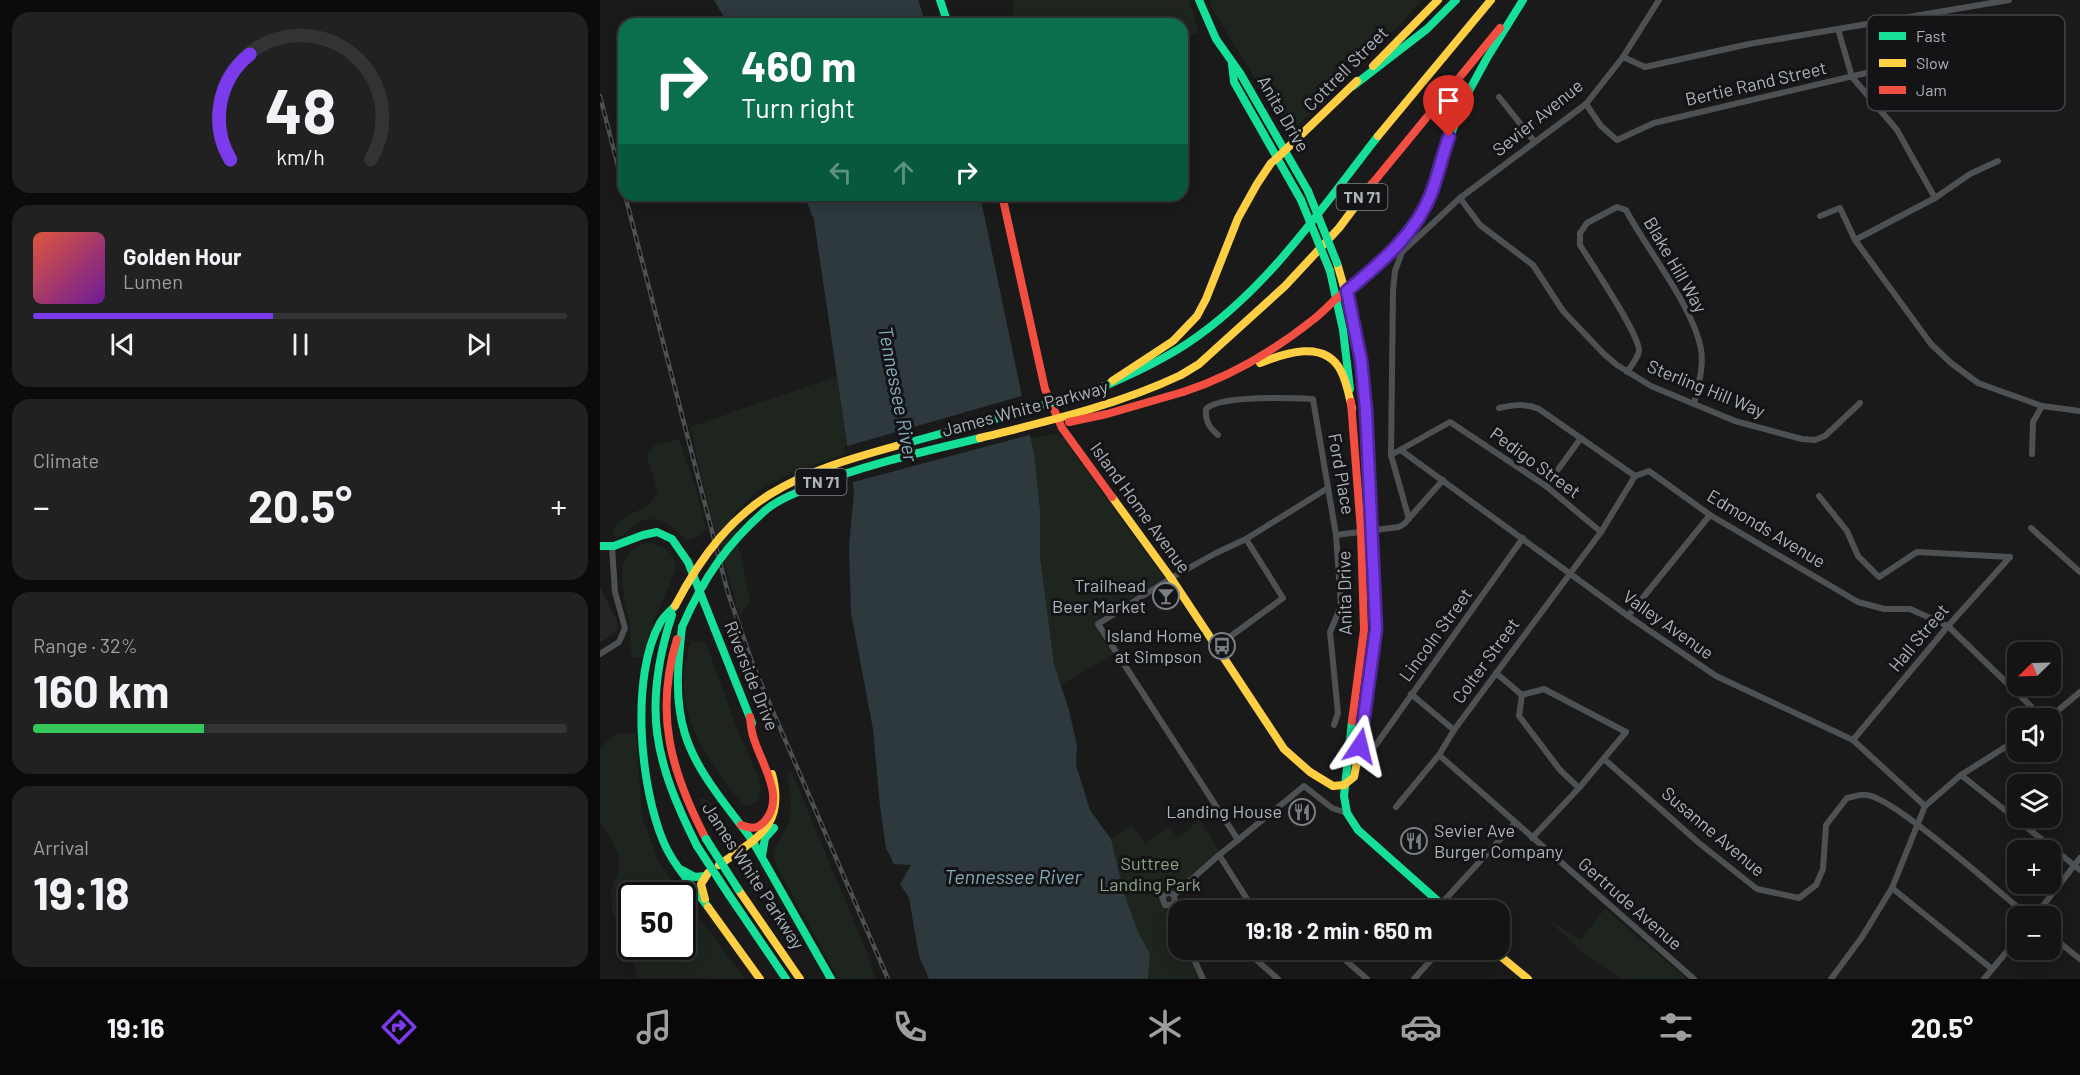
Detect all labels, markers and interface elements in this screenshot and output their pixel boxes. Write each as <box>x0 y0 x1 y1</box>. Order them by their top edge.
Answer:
legend <box>1867 15 2065 111</box>
street label: Cottrell Street <box>1298 21 1392 115</box>
text: Fast <box>1916 26 1946 45</box>
text: 460 m <box>741 40 856 90</box>
icon: right <box>642 42 720 120</box>
text: Slow <box>1916 53 1949 72</box>
street label: Bertie Rand Street <box>1683 56 1829 110</box>
street label: Anita Drive <box>1253 71 1315 156</box>
text: 48 <box>264 72 336 146</box>
street label: Sevier Avenue <box>1488 74 1587 160</box>
pin <box>1423 75 1474 137</box>
text: Jam <box>1916 80 1947 99</box>
icon: arrive <box>1432 84 1465 117</box>
text: Turn right <box>741 91 855 123</box>
text: km/h <box>276 144 324 169</box>
icon: left <box>824 156 857 189</box>
icon: ahead <box>887 156 920 189</box>
icon: right <box>950 156 983 189</box>
road number: TN 71 <box>1336 184 1388 210</box>
street label: Blake Hill Way <box>1640 213 1712 316</box>
text: Golden Hour <box>123 243 241 269</box>
text: Lumen <box>123 269 183 293</box>
water label: Tennessee River <box>874 324 924 464</box>
icon: previous <box>106 328 139 361</box>
icon: pause <box>284 328 317 361</box>
icon: next <box>462 328 495 361</box>
street label: Sterling Hill Way <box>1644 354 1769 422</box>
street label: James White Parkway <box>939 375 1110 441</box>
street label: Pedigo Street <box>1486 422 1585 502</box>
street label: Ford Place <box>1324 431 1360 516</box>
street label: Island Home Avenue <box>1086 438 1196 577</box>
text: Climate <box>33 448 99 472</box>
road number: TN 71 <box>796 469 846 495</box>
text: 20.5° <box>248 478 352 532</box>
street label: Edmonds Avenue <box>1703 484 1830 572</box>
text: − <box>33 486 50 526</box>
text: + <box>551 486 567 526</box>
street label: Anita Drive <box>1332 550 1356 636</box>
place label: Trailhead Beer Market <box>1052 574 1146 617</box>
bar icon: Trailhead Beer Market <box>1151 581 1181 611</box>
street label: Lincoln Street <box>1394 583 1476 685</box>
street label: Valley Avenue <box>1619 585 1718 664</box>
street label: Hall Street <box>1883 599 1953 676</box>
street label: Colter Street <box>1447 613 1523 707</box>
street label: Riverside Drive <box>720 618 784 734</box>
place label: Island Home at Simpson <box>1106 624 1202 667</box>
bus stop icon: Island Home at Simpson <box>1207 631 1237 661</box>
text: Range · 32% <box>33 633 138 657</box>
north arrow <box>2007 642 2061 696</box>
map controls <box>2007 642 2061 960</box>
text: 160 km <box>33 663 169 717</box>
button: sound <box>2007 708 2061 762</box>
position arrow <box>1328 714 1392 778</box>
button: layers <box>2007 774 2061 828</box>
street label: Susanne Avenue <box>1658 782 1770 881</box>
restaurant icon: Landing House <box>1287 797 1317 827</box>
street label: James White Parkway <box>698 798 810 953</box>
place label: Landing House <box>1166 800 1282 822</box>
place label: Sevier Ave Burger Company <box>1434 819 1563 862</box>
restaurant icon: Sevier Ave Burger Company <box>1399 826 1429 856</box>
text: Arrival <box>33 835 89 859</box>
button: + <box>2007 840 2061 894</box>
park label: Suttree Landing Park <box>1099 852 1201 895</box>
street label: Gertrude Avenue <box>1574 852 1687 954</box>
water label: Tennessee River <box>945 864 1082 888</box>
text: 19:18 <box>33 865 129 919</box>
speed limit sign: 50 <box>618 882 696 960</box>
button: − <box>2007 906 2061 960</box>
text: 19:18 · 2 min · 650 m <box>1246 917 1432 943</box>
icon: directions <box>378 1006 420 1048</box>
icon: music <box>633 1006 675 1048</box>
icon: phone <box>889 1006 931 1048</box>
icon: climate <box>1144 1006 1186 1048</box>
icon: car <box>1400 1006 1442 1048</box>
icon: filters <box>1655 1006 1697 1048</box>
text: 19:16 <box>107 1011 165 1043</box>
text: 20.5° <box>1911 1011 1973 1043</box>

